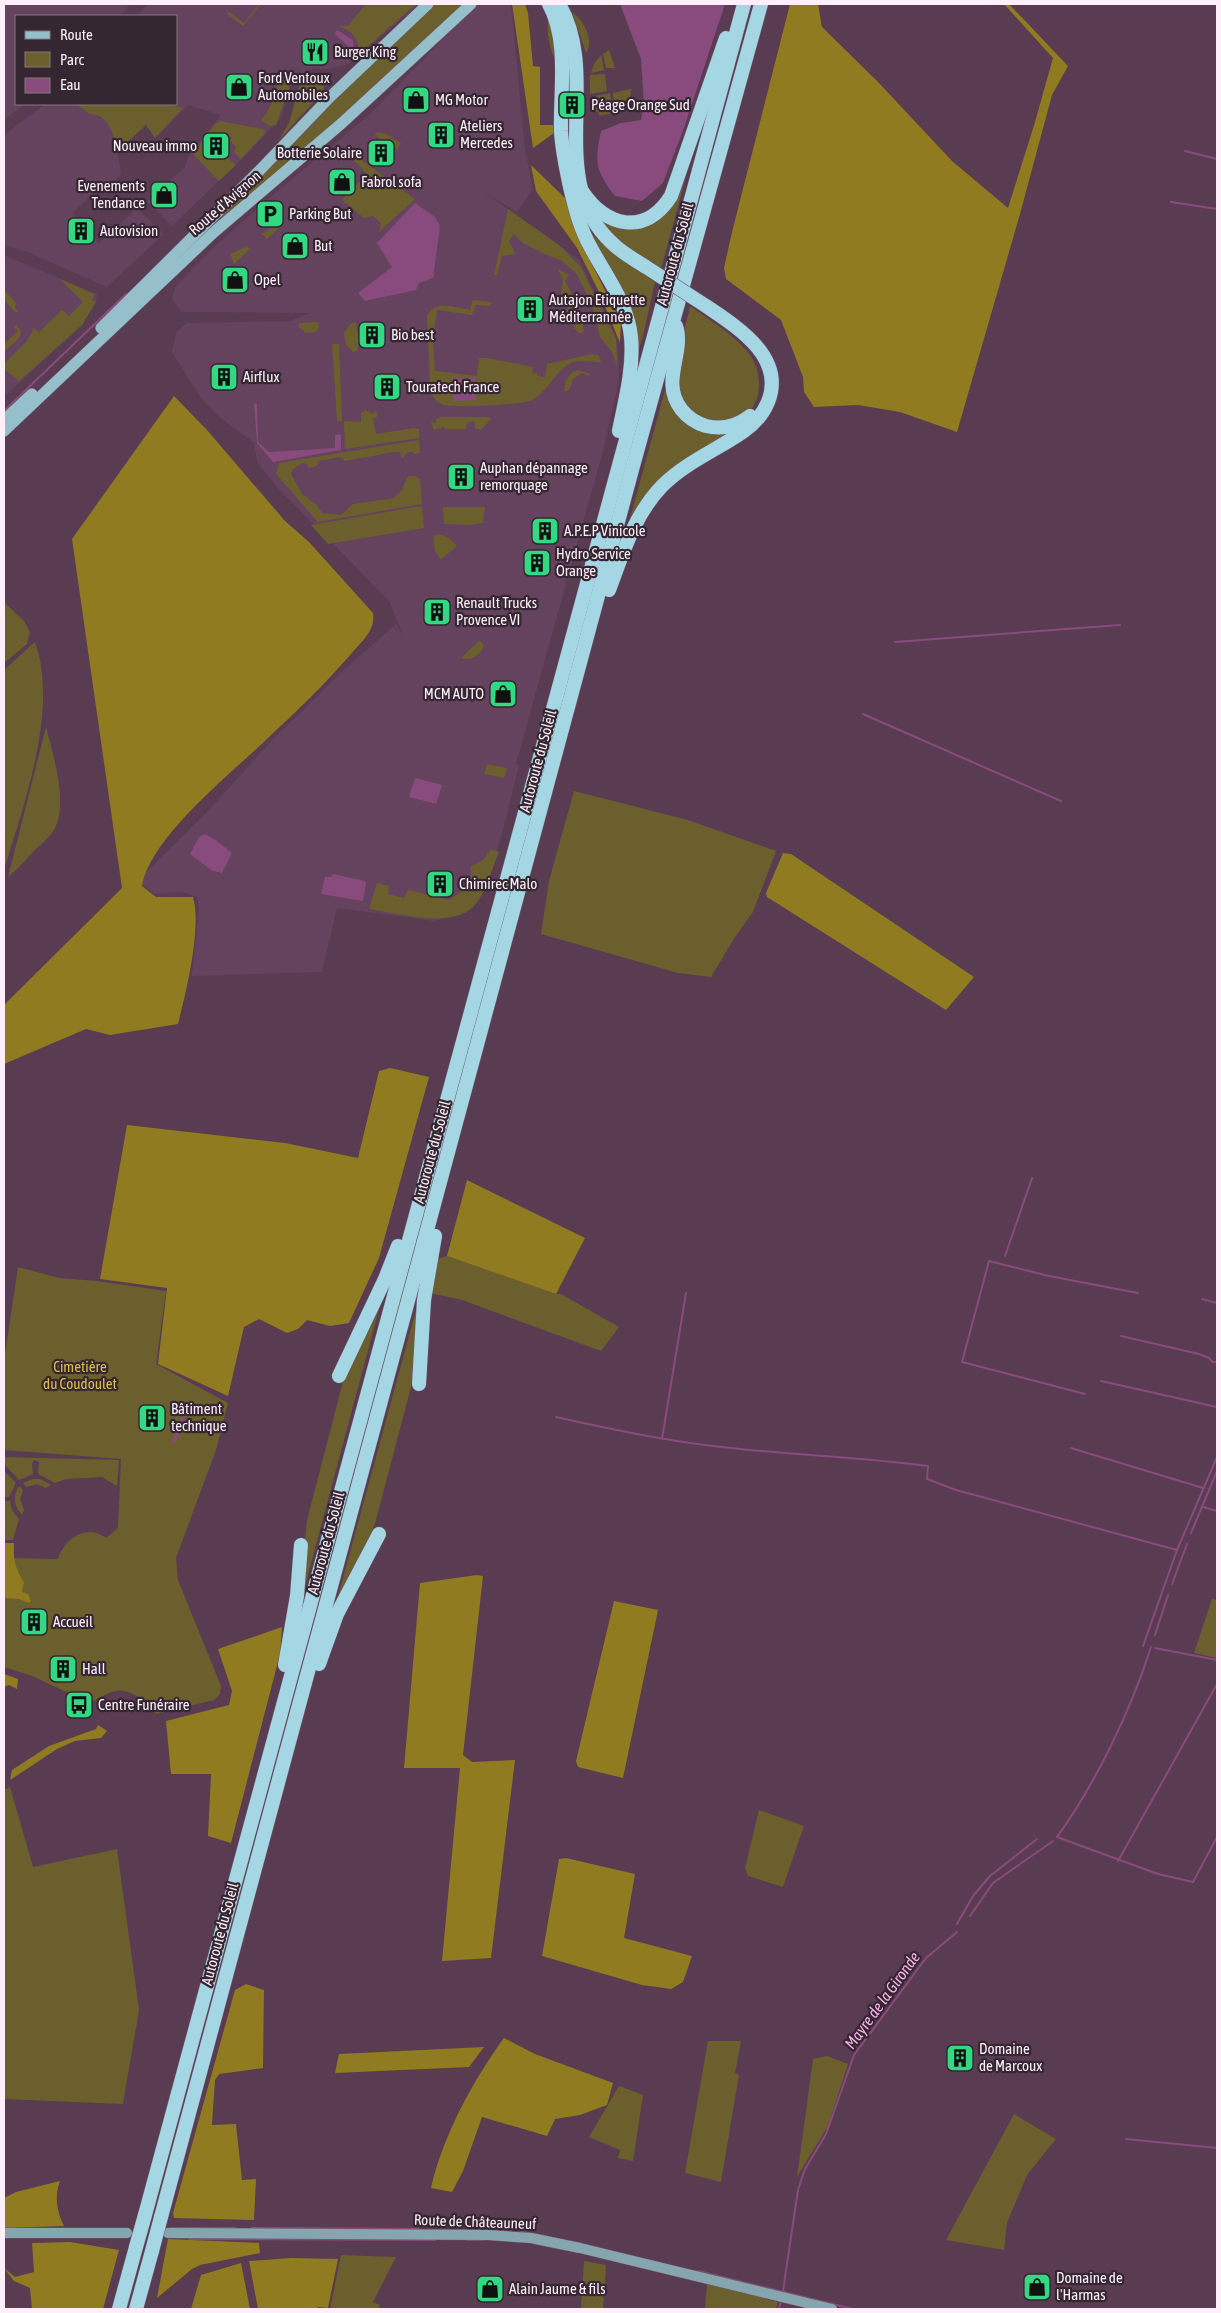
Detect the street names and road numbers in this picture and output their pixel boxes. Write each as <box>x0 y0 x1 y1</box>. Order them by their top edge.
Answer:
street label: Route d'Avignon <box>185 167 264 238</box>
street label: Autoroute du Soleil <box>653 201 696 307</box>
street label: Autoroute du Soleil <box>516 708 559 814</box>
street label: Autoroute du Soleil <box>410 1099 453 1205</box>
street label: Autoroute du Soleil <box>304 1490 347 1596</box>
street label: Autoroute du Soleil <box>198 1881 241 1987</box>
street label: Route de Châteauneuf <box>414 2211 537 2232</box>

